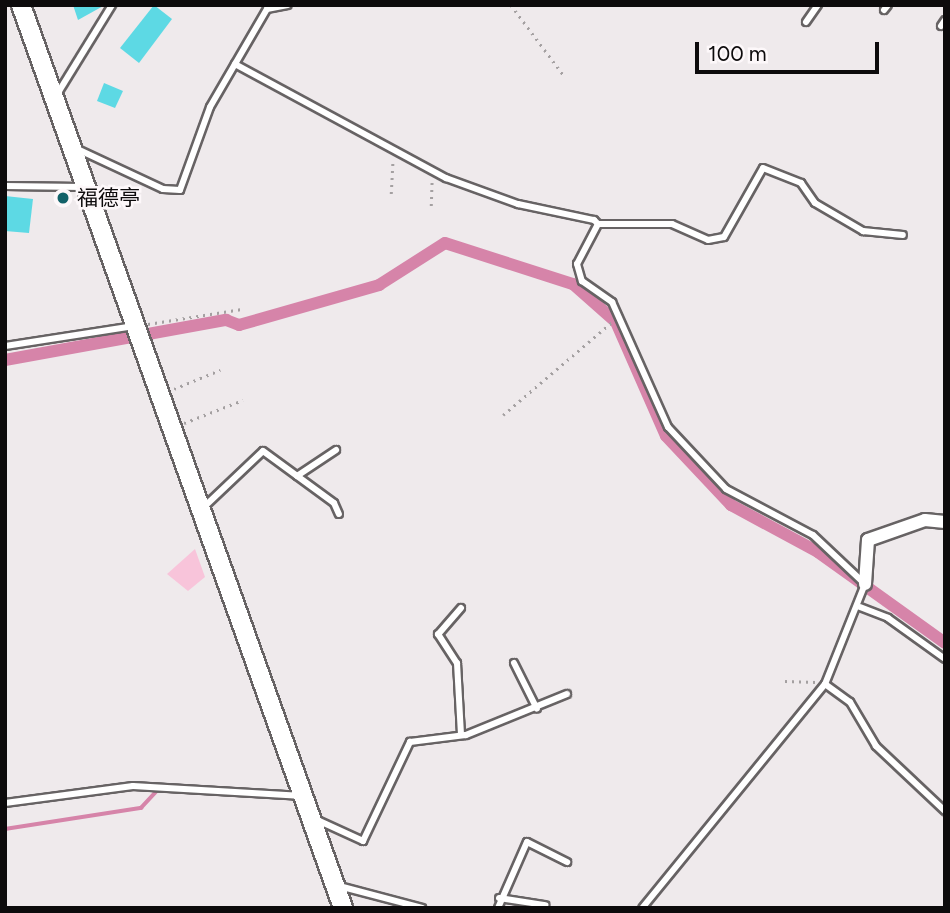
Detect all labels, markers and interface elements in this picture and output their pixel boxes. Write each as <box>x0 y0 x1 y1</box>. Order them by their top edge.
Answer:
scale bar <box>698 28 882 72</box>
text: 100 m <box>708 41 767 66</box>
place label: 福德亭 <box>77 185 140 211</box>
marker: 福德亭 <box>55 190 71 206</box>

